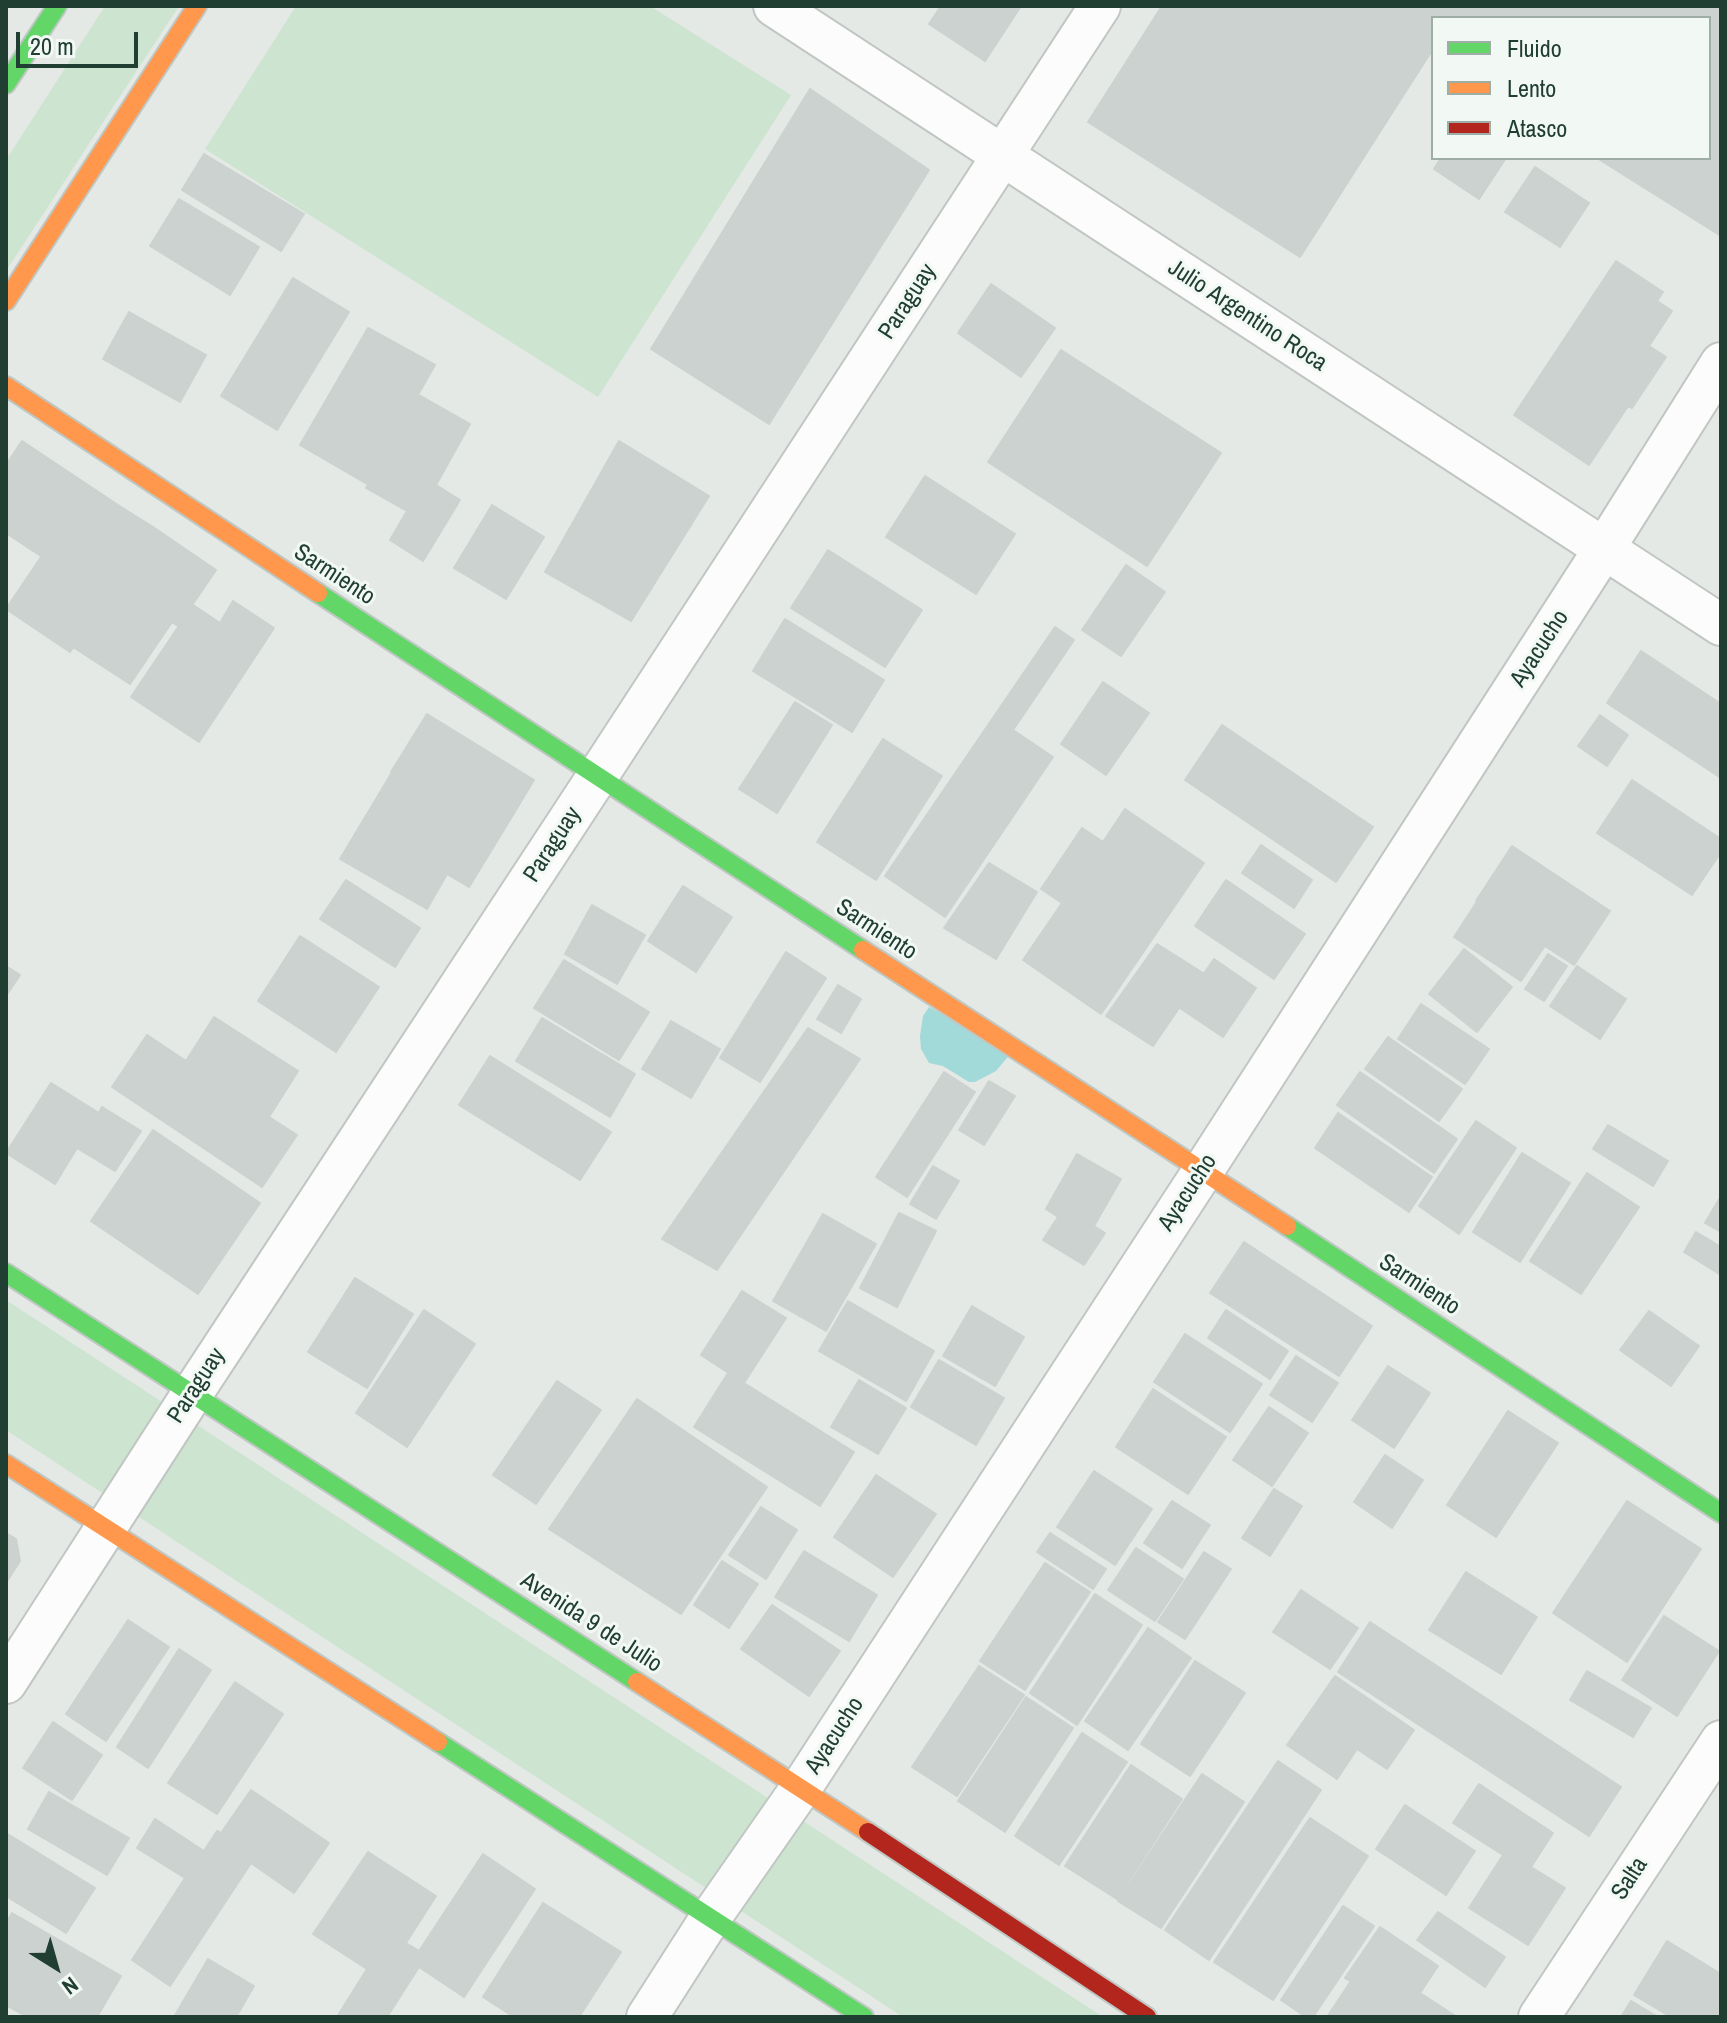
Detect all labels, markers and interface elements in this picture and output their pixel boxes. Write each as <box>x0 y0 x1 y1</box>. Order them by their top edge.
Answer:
scale bar <box>20 16 142 66</box>
legend <box>1431 16 1711 160</box>
text: 20 m <box>30 30 74 62</box>
text: Fluido <box>1507 32 1562 64</box>
text: Lento <box>1507 72 1556 104</box>
text: Atasco <box>1507 112 1567 144</box>
street label: Julio Argentino Roca <box>1162 254 1332 378</box>
street label: Paraguay <box>873 259 943 345</box>
street label: Sarmiento <box>288 538 380 612</box>
street label: Ayacucho <box>1504 605 1576 693</box>
street label: Paraguay <box>518 802 588 888</box>
street label: Sarmiento <box>830 893 922 967</box>
street label: Ayacucho <box>1152 1149 1224 1237</box>
street label: Sarmiento <box>1373 1248 1465 1322</box>
street label: Paraguay <box>162 1343 232 1429</box>
street label: Avenida 9 de Julio <box>515 1567 667 1679</box>
street label: Ayacucho <box>799 1692 871 1780</box>
street label: Salta <box>1606 1852 1654 1906</box>
north arrow <box>16 1927 96 2007</box>
text: N <box>56 1970 85 2002</box>

